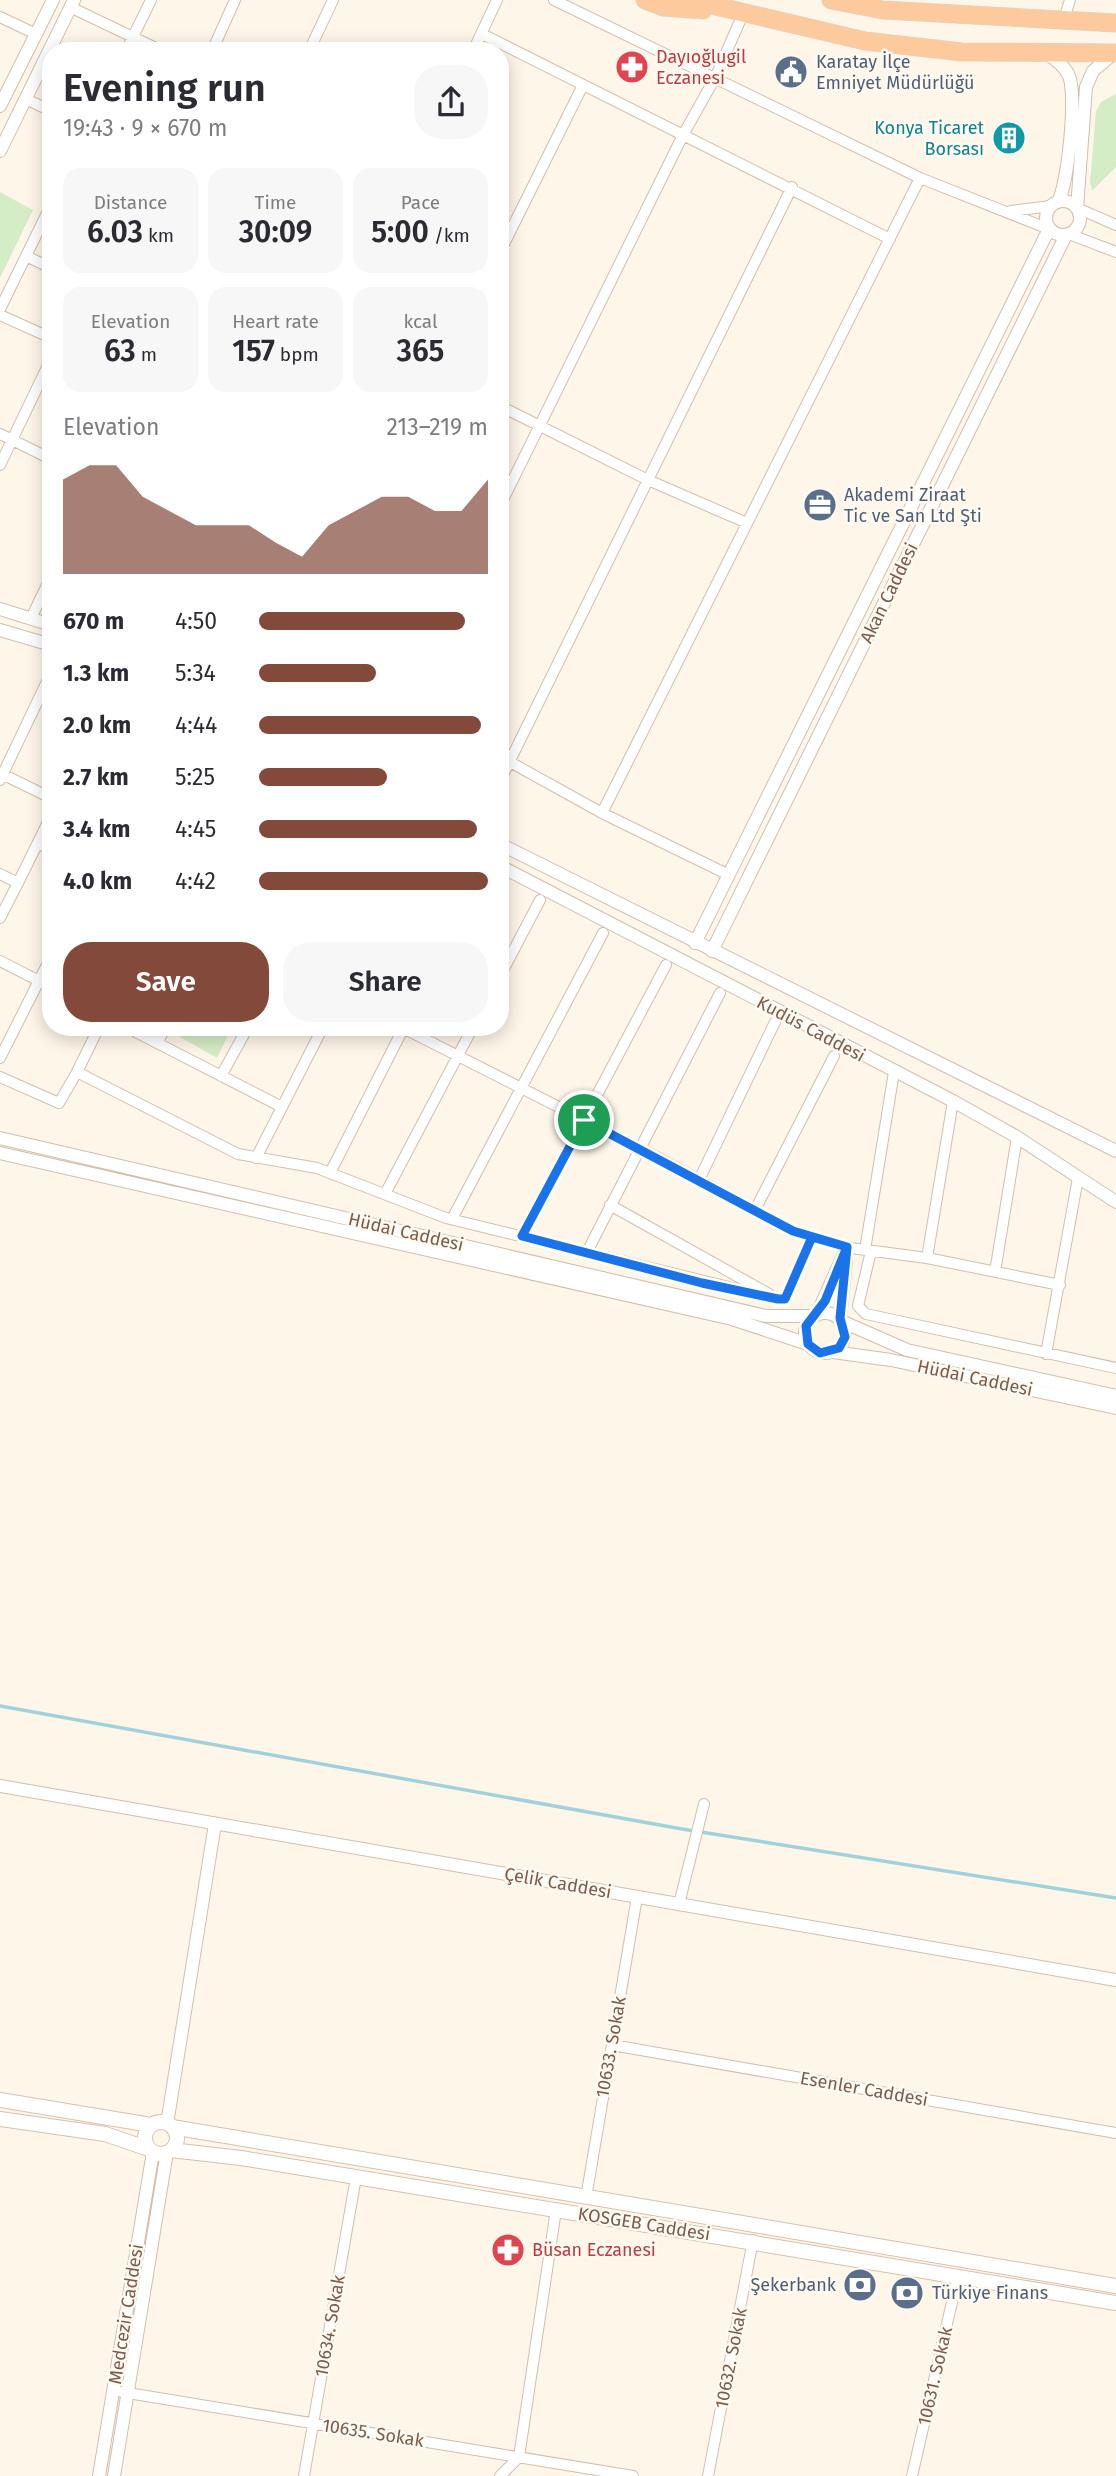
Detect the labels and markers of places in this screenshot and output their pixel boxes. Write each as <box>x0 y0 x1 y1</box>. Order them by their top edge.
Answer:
place label: Dayıoğlugil Eczanesi <box>656 46 746 89</box>
pharmacy icon: Dayıoğlugil Eczanesi <box>613 48 651 86</box>
place label: Karatay İlçe Emniyet Müdürlüğü <box>816 51 974 94</box>
public building icon: Karatay İlçe Emniyet Müdürlüğü <box>772 53 810 91</box>
place label: Konya Ticaret Borsası <box>874 117 984 160</box>
building icon: Konya Ticaret Borsası <box>990 119 1028 157</box>
place label: Akademi Ziraat Tic ve San Ltd Şti <box>844 484 982 527</box>
office icon: Akademi Ziraat Tic ve San Ltd Şti <box>801 486 839 524</box>
pin <box>554 1090 614 1150</box>
pharmacy icon: Büsan Eczanesi <box>489 2231 527 2269</box>
place label: Büsan Eczanesi <box>532 2239 656 2261</box>
bank icon: Şekerbank <box>841 2266 879 2304</box>
place label: Şekerbank <box>751 2274 837 2296</box>
bank icon: Türkiye Finans <box>888 2274 926 2312</box>
place label: Türkiye Finans <box>932 2282 1048 2304</box>

